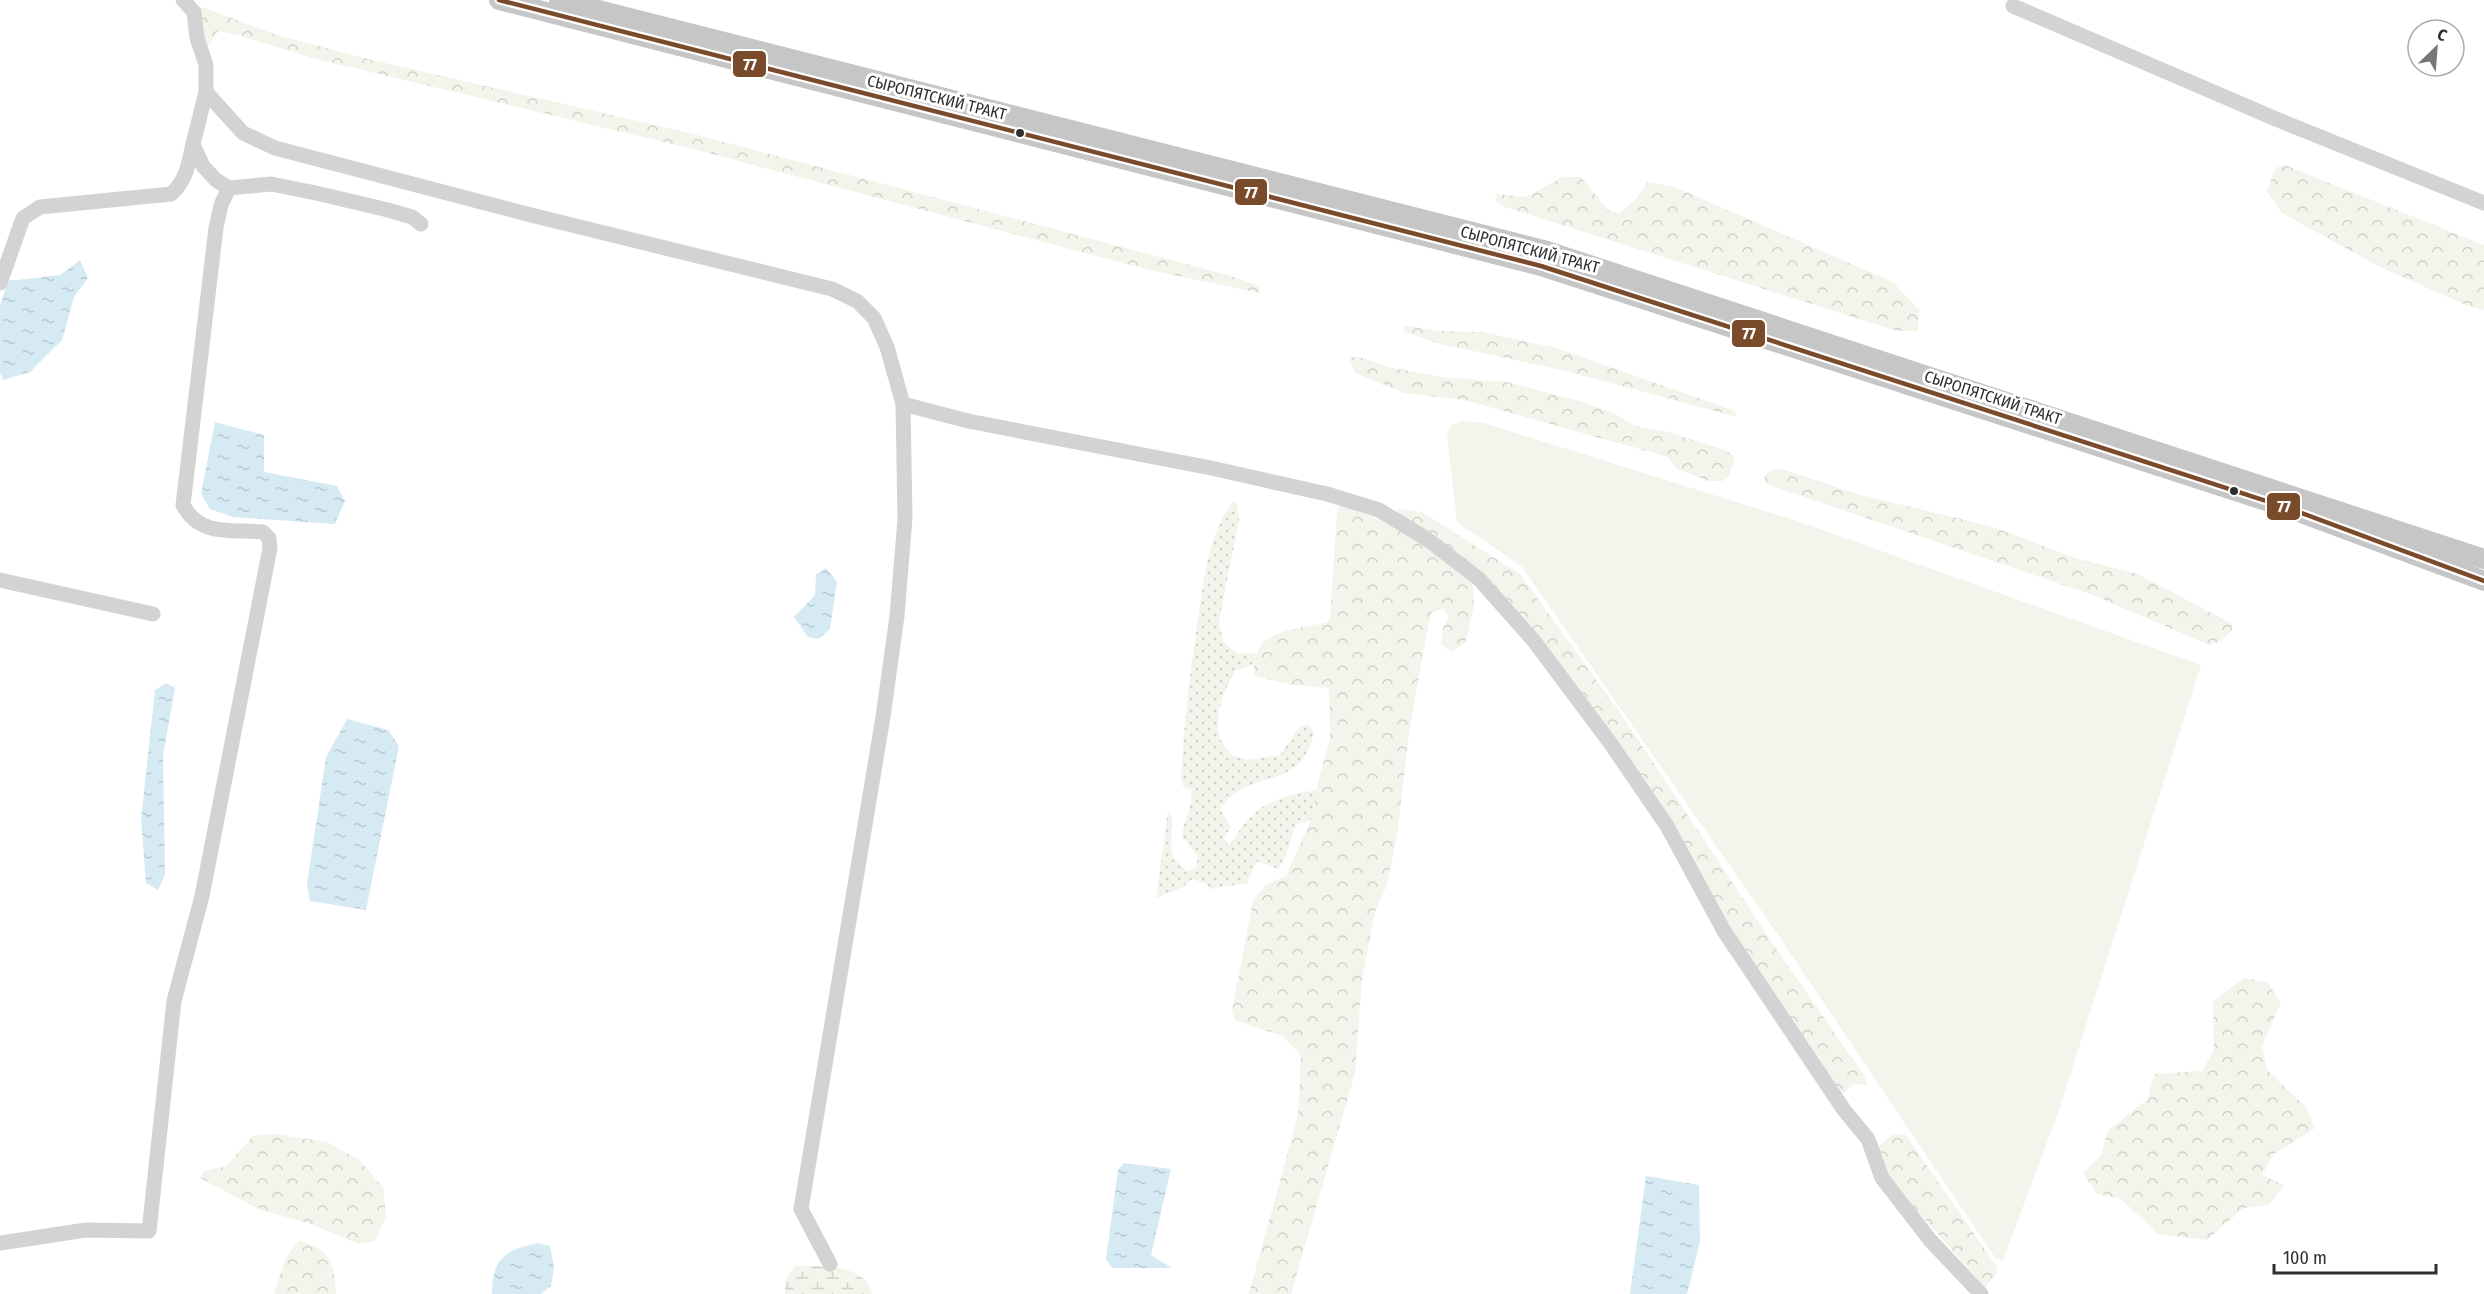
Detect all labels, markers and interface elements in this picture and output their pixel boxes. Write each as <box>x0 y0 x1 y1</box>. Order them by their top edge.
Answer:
north arrow <box>2406 18 2466 78</box>
text: С <box>2434 24 2450 45</box>
line badge: 77 <box>732 50 767 78</box>
text: 77 <box>743 55 757 74</box>
street label: СЫРОПЯТСКИЙ ТРАКТ <box>865 71 1009 124</box>
unlabelled marker <box>1014 127 1026 139</box>
line badge: 77 <box>1234 178 1268 206</box>
text: 77 <box>1244 183 1258 202</box>
street label: СЫРОПЯТСКИЙ ТРАКТ <box>1458 222 1602 277</box>
line badge: 77 <box>1731 319 1766 348</box>
text: 77 <box>1742 324 1756 343</box>
street label: СЫРОПЯТСКИЙ ТРАКТ <box>1922 366 2064 429</box>
unlabelled marker <box>2228 485 2240 497</box>
line badge: 77 <box>2266 492 2301 521</box>
text: 77 <box>2277 497 2291 516</box>
scale bar <box>2274 1237 2436 1275</box>
text: 100 m <box>2283 1247 2327 1269</box>

